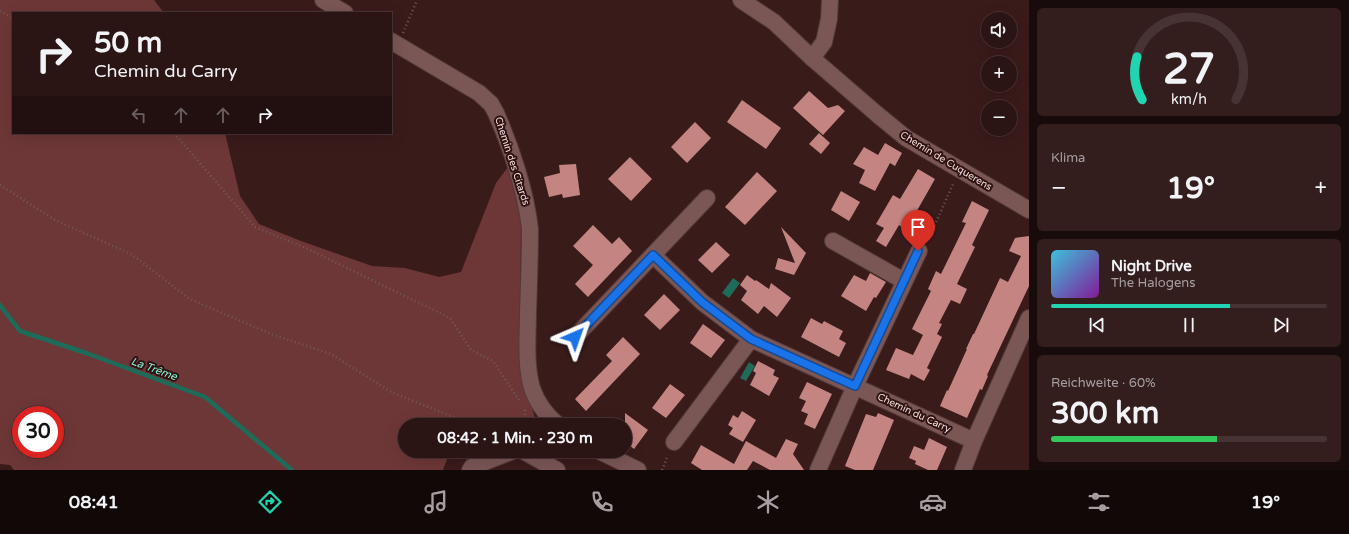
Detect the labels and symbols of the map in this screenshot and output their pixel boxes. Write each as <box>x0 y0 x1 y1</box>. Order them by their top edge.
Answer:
street label: Chemin des Citards <box>492 115 532 207</box>
street label: Chemin de Cuquerens <box>898 129 994 193</box>
pin <box>901 210 935 251</box>
position arrow <box>554 316 596 358</box>
water label: La Trême <box>129 355 180 384</box>
street label: Chemin du Carry <box>875 391 953 436</box>
speed limit sign: 30 <box>12 406 64 458</box>

